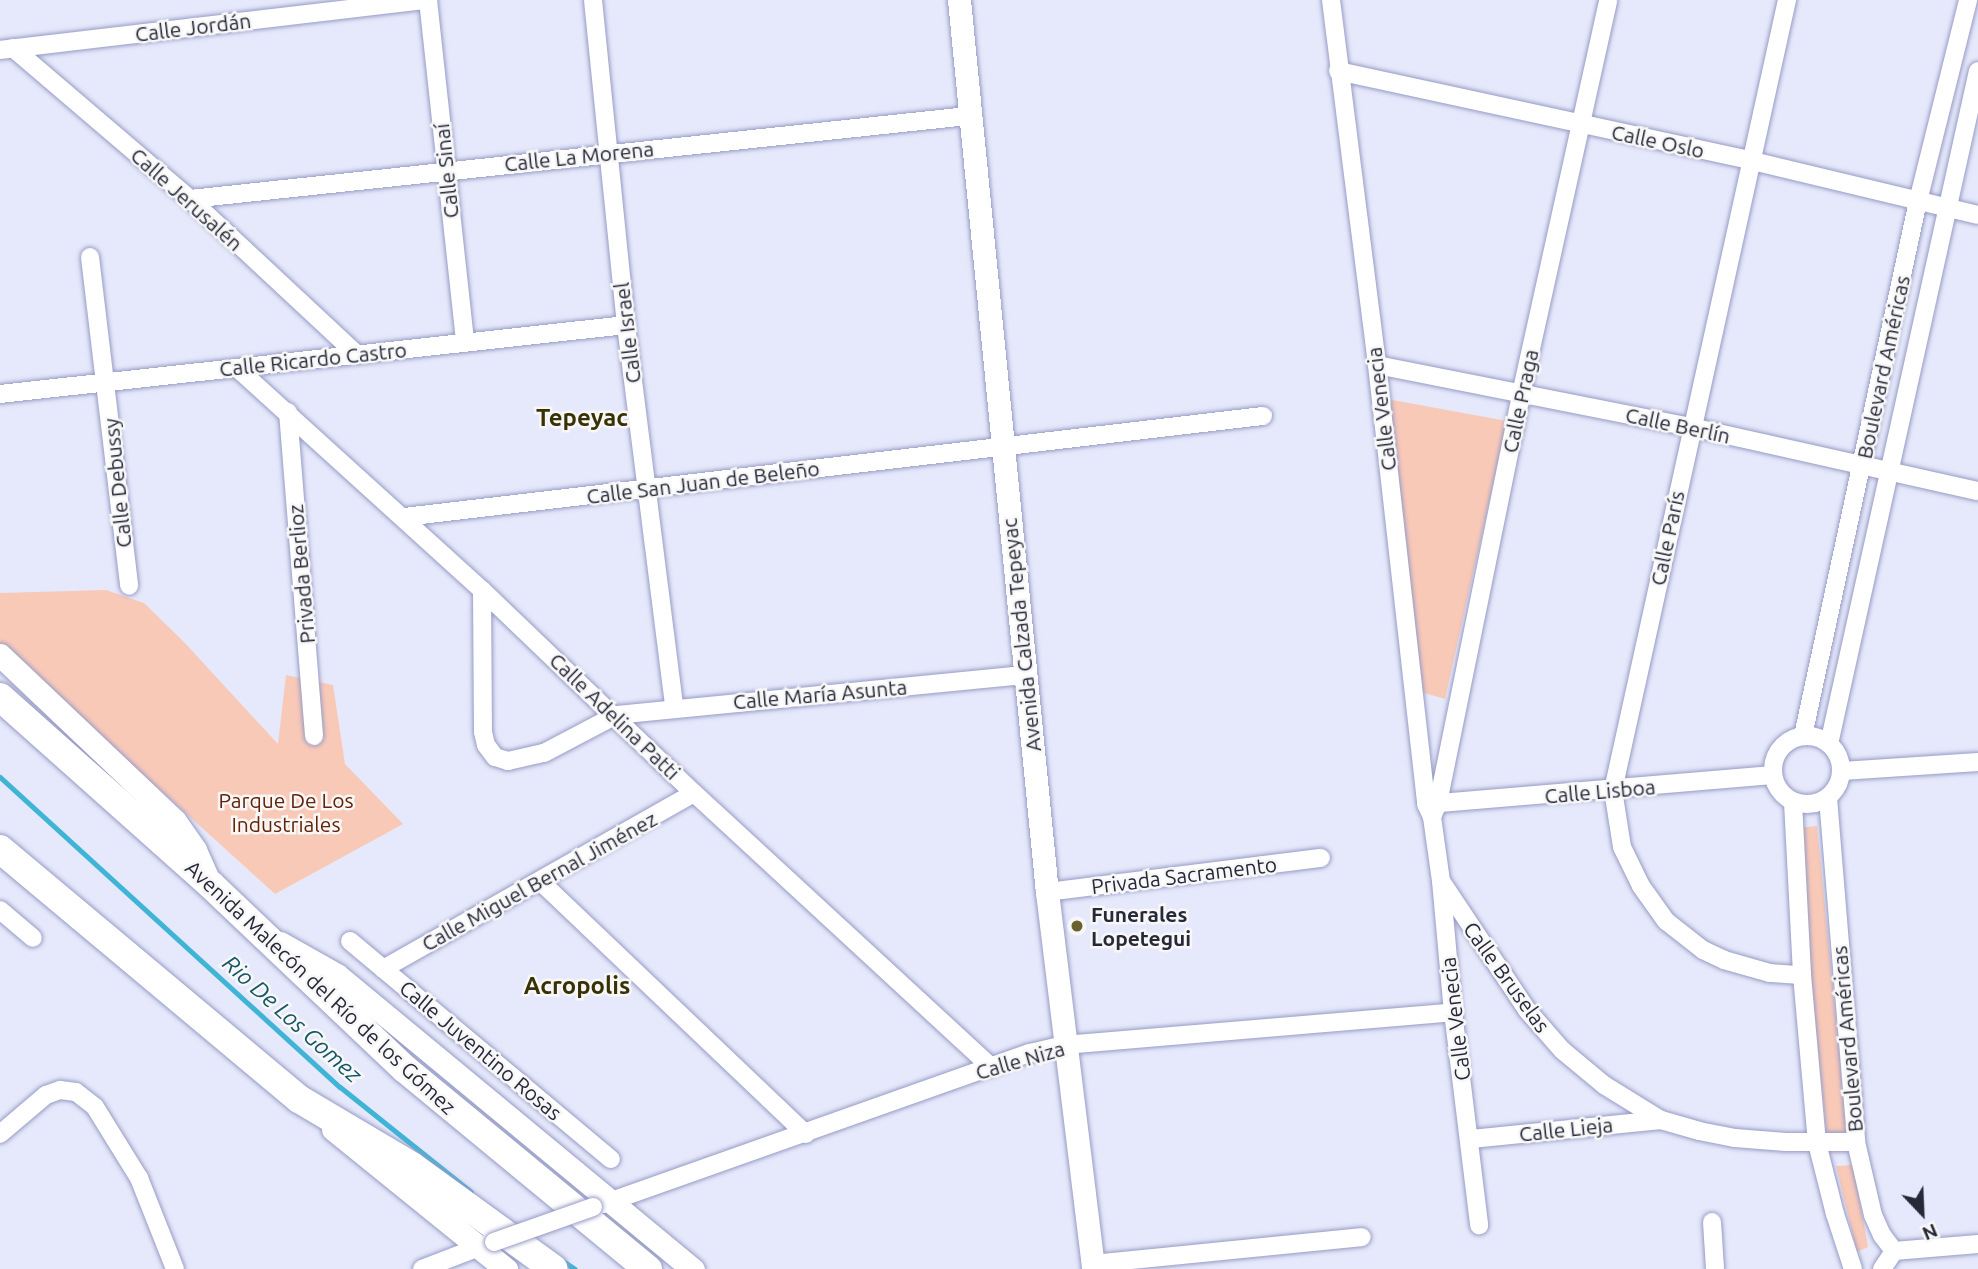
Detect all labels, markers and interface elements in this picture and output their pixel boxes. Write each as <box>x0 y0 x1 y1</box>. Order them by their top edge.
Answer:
street label: Calle Jordán <box>134 7 252 47</box>
street label: Calle Oslo <box>1609 119 1707 163</box>
street label: Calle Sinaí <box>428 122 464 220</box>
street label: Calle La Morena <box>503 136 655 176</box>
street label: Calle Jerusalén <box>126 142 248 256</box>
street label: Boulevard Américas <box>1851 273 1915 461</box>
street label: Calle Israel <box>608 281 646 385</box>
street label: Calle Ricardo Castro <box>218 337 408 381</box>
street label: Calle Venecia <box>1361 346 1401 472</box>
street label: Calle Praga <box>1497 347 1543 455</box>
street label: Calle Berlín <box>1623 402 1733 448</box>
district label: Tepeyac <box>536 404 628 432</box>
street label: Calle Debussy <box>98 417 136 549</box>
street label: Calle San Juan de Beleño <box>585 455 821 509</box>
street label: Calle París <box>1645 488 1689 588</box>
street label: Privada Berlioz <box>282 503 320 645</box>
street label: Avenida Calzada Tepeyac <box>996 517 1046 753</box>
street label: Calle Adelina Patti <box>545 647 685 785</box>
street label: Calle María Asunta <box>732 674 908 714</box>
street label: Calle Lisboa <box>1543 774 1657 808</box>
park label: Parque De Los Industriales <box>218 787 354 837</box>
street label: Calle Miguel Bernal Jiménez <box>417 806 661 956</box>
street label: Privada Sacramento <box>1090 851 1278 899</box>
street label: Avenida Malecón del Río de los Gómez <box>181 855 461 1119</box>
place label: Funerales Lopetegui <box>1091 901 1191 951</box>
street label: Calle Bruselas <box>1458 917 1556 1037</box>
marker: Funerales Lopetegui <box>1069 918 1085 934</box>
street label: Boulevard Américas <box>1826 945 1868 1133</box>
water label: Rio De Los Gomez <box>217 950 367 1088</box>
street label: Calle Venecia <box>1435 956 1475 1082</box>
district label: Acropolis <box>524 972 630 1000</box>
street label: Calle Juventino Rosas <box>395 975 567 1125</box>
street label: Calle Niza <box>973 1035 1067 1085</box>
street label: Calle Lieja <box>1518 1112 1614 1146</box>
north arrow <box>1887 1178 1957 1248</box>
text: N <box>1919 1219 1941 1245</box>

